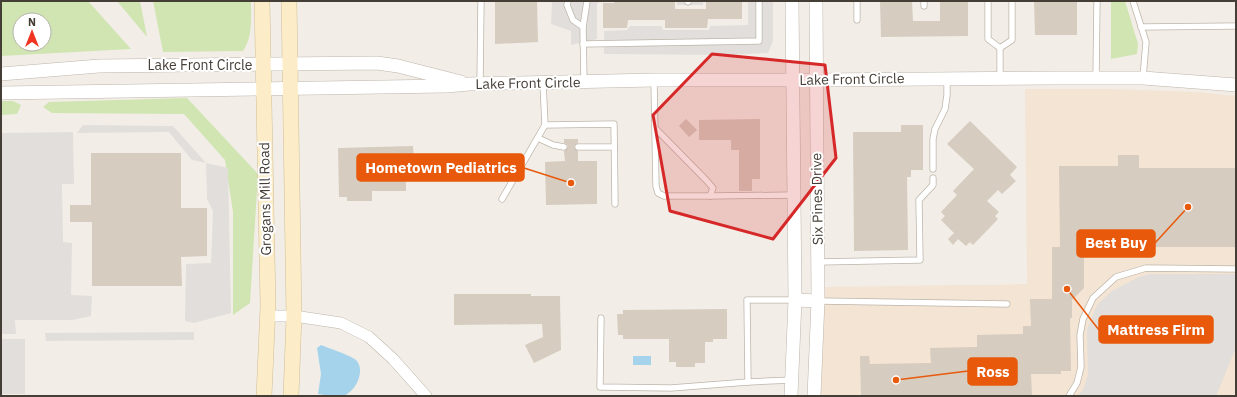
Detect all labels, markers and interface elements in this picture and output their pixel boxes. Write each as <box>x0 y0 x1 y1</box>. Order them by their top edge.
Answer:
north arrow <box>12 12 52 52</box>
text: N <box>28 15 36 29</box>
street label: Lake Front Circle <box>147 56 253 74</box>
street label: Lake Front Circle <box>799 69 905 89</box>
street label: Lake Front Circle <box>475 73 581 93</box>
street label: Grogans Mill Road <box>255 142 275 256</box>
street label: Six Pines Drive <box>807 152 827 245</box>
callout: Hometown Pediatrics <box>357 154 524 181</box>
text: Hometown Pediatrics <box>365 158 517 177</box>
callout: Best Buy <box>1077 230 1155 257</box>
text: Best Buy <box>1085 233 1147 252</box>
callout: Mattress Firm <box>1099 316 1213 343</box>
text: Mattress Firm <box>1107 320 1205 339</box>
callout: Ross <box>968 358 1017 385</box>
text: Ross <box>976 362 1010 381</box>

